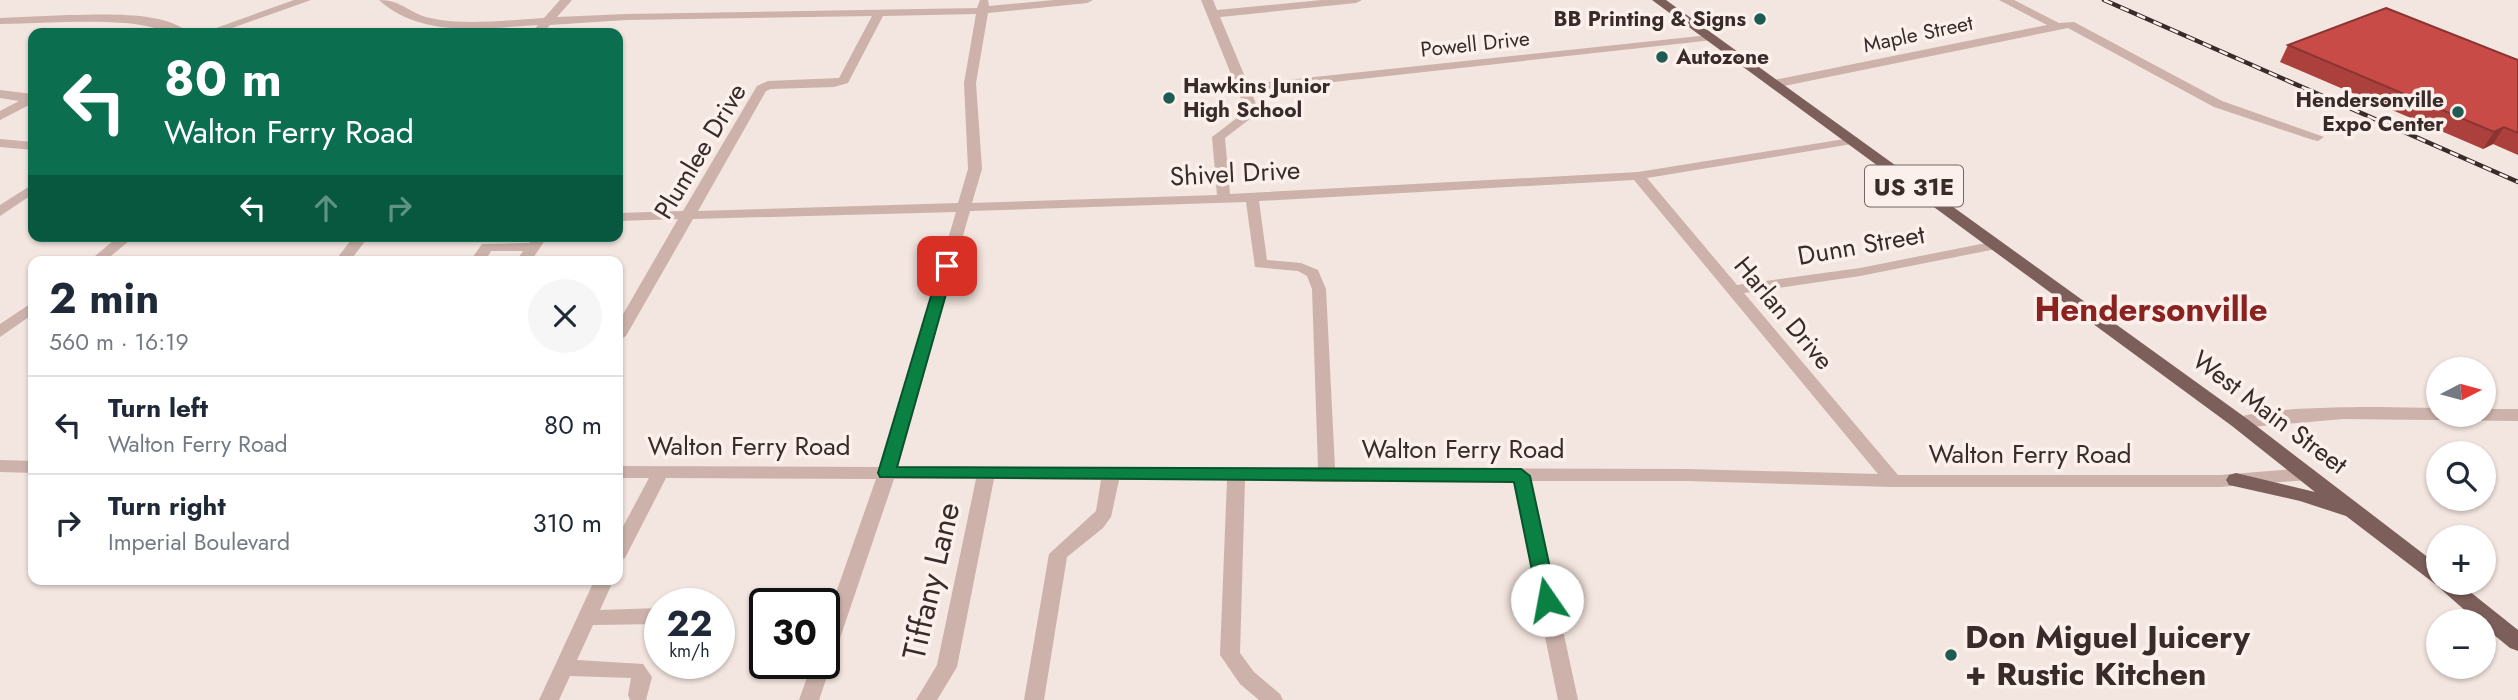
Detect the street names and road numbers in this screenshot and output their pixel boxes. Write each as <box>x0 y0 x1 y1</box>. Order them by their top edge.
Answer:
street label: Maple Street <box>1861 8 1975 60</box>
street label: Powell Drive <box>1419 23 1531 65</box>
street label: Plumlee Drive <box>644 76 756 226</box>
street label: Shivel Drive <box>1169 151 1301 195</box>
road number: US 31E <box>1865 166 1963 206</box>
street label: Dunn Street <box>1794 215 1928 275</box>
street label: Harlan Drive <box>1725 248 1843 378</box>
street label: West Main Street <box>2185 341 2356 483</box>
street label: Walton Ferry Road <box>647 427 851 465</box>
street label: Walton Ferry Road <box>1361 430 1565 468</box>
street label: Walton Ferry Road <box>1928 435 2132 473</box>
street label: Tiffany Lane <box>891 498 971 664</box>

